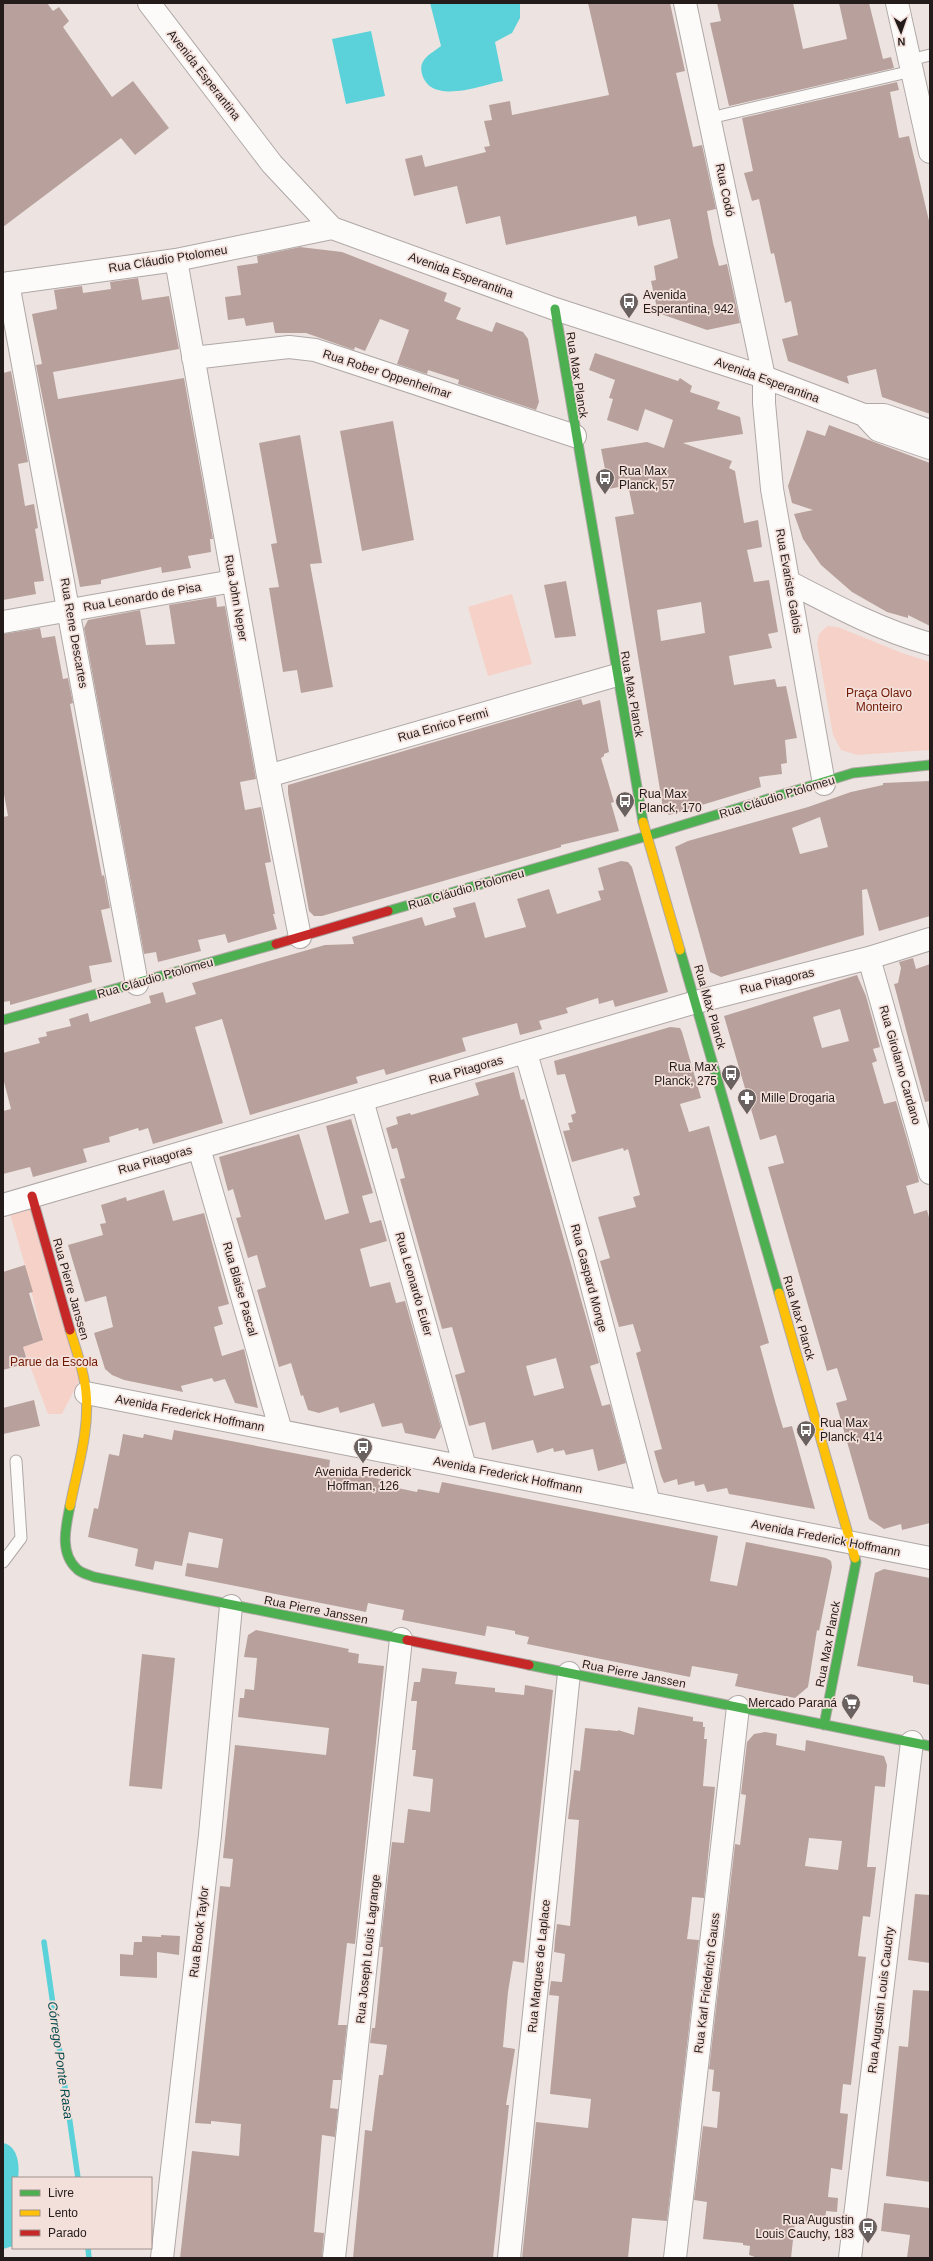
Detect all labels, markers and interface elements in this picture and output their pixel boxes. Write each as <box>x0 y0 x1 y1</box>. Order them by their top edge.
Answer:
north arrow <box>881 12 921 52</box>
street label: Avenida Esperantina <box>164 27 244 123</box>
text: N <box>897 36 906 48</box>
street label: Rua Codó <box>713 162 738 218</box>
street label: Rua Cláudio Ptolomeu <box>108 243 228 275</box>
street label: Avenida Esperantina <box>407 250 516 301</box>
place label: Avenida Esperantina, 942 <box>643 288 734 316</box>
bus stop icon: Avenida Esperantina, 942 <box>618 291 640 319</box>
street label: Rua Max Planck <box>563 331 591 420</box>
street label: Rua Rober Oppenheimar <box>321 347 453 401</box>
street label: Avenida Esperantina <box>713 355 822 406</box>
place label: Rua Max Planck, 57 <box>619 464 675 492</box>
bus stop icon: Rua Max Planck, 57 <box>594 467 616 495</box>
street label: Rua Evariste Galois <box>773 528 805 634</box>
street label: Rua John Neper <box>222 554 250 642</box>
street label: Rua Rene Descartes <box>57 577 91 689</box>
street label: Rua Leonardo de Pisa <box>82 580 202 614</box>
street label: Rua Max Planck <box>618 650 647 739</box>
park label: Praça Olavo Monteiro <box>846 686 912 714</box>
street label: Rua Enrico Fermi <box>396 705 490 745</box>
street label: Rua Cláudio Ptolomeu <box>718 773 836 821</box>
place label: Rua Max Planck, 170 <box>639 787 702 815</box>
bus stop icon: Rua Max Planck, 170 <box>614 790 636 818</box>
street label: Rua Cláudio Ptolomeu <box>406 866 526 912</box>
street label: Rua Cláudio Ptolomeu <box>95 955 215 1001</box>
street label: Rua Max Planck <box>691 963 729 1052</box>
street label: Rua Pitagoras <box>738 965 816 997</box>
street label: Rua Girolamo Cardano <box>876 1004 924 1127</box>
street label: Rua Pitagoras <box>428 1053 504 1087</box>
place label: Rua Max Planck, 275 <box>654 1060 717 1088</box>
bus stop icon: Rua Max Planck, 275 <box>720 1063 742 1091</box>
pharmacy icon: Mille Drogaria <box>736 1087 758 1115</box>
place label: Mille Drogaria <box>761 1091 835 1105</box>
street label: Rua Pitagoras <box>117 1143 193 1177</box>
street label: Rua Gaspard Monge <box>568 1222 610 1334</box>
street label: Rua Leonardo Euler <box>392 1230 436 1338</box>
street label: Rua Pierre Janssen <box>50 1236 92 1342</box>
street label: Rua Blaise Pascal <box>220 1240 260 1338</box>
street label: Rua Max Planck <box>780 1274 818 1363</box>
park label: Parue da Escola <box>10 1355 98 1369</box>
street label: Avenida Frederick Hoffmann <box>114 1392 266 1434</box>
place label: Rua Max Planck, 414 <box>820 1416 883 1444</box>
bus stop icon: Rua Max Planck, 414 <box>795 1419 817 1447</box>
bus stop icon: Avenida Frederick Hoffman, 126 <box>352 1436 374 1464</box>
street label: Avenida Frederick Hoffmann <box>432 1454 584 1496</box>
place label: Avenida Frederick Hoffman, 126 <box>315 1465 412 1493</box>
street label: Avenida Frederick Hoffmann <box>750 1517 902 1559</box>
street label: Rua Pierre Janssen <box>263 1593 369 1627</box>
street label: Rua Max Planck <box>813 1599 843 1688</box>
street label: Rua Pierre Janssen <box>581 1657 687 1691</box>
supermarket icon: Mercado Paraná <box>840 1692 862 1720</box>
place label: Mercado Paraná <box>748 1696 837 1710</box>
street label: Rua Joseph Louis Lagrange <box>353 1873 383 2024</box>
street label: Rua Brook Taylor <box>186 1886 212 1978</box>
street label: Rua Marques de Laplace <box>525 1898 553 2033</box>
street label: Rua Karl Friederich Gauss <box>691 1912 723 2054</box>
street label: Rua Augustin Louis Cauchy <box>865 1926 897 2074</box>
water label: Córrego Ponte Rasa <box>45 2000 76 2120</box>
legend <box>12 2177 152 2249</box>
text: Livre <box>48 2186 74 2200</box>
text: Lento <box>48 2206 78 2220</box>
place label: Rua Augustin Louis Cauchy, 183 <box>755 2213 854 2241</box>
bus stop icon: Rua Augustin Louis Cauchy, 183 <box>857 2216 879 2244</box>
text: Parado <box>48 2226 87 2240</box>

